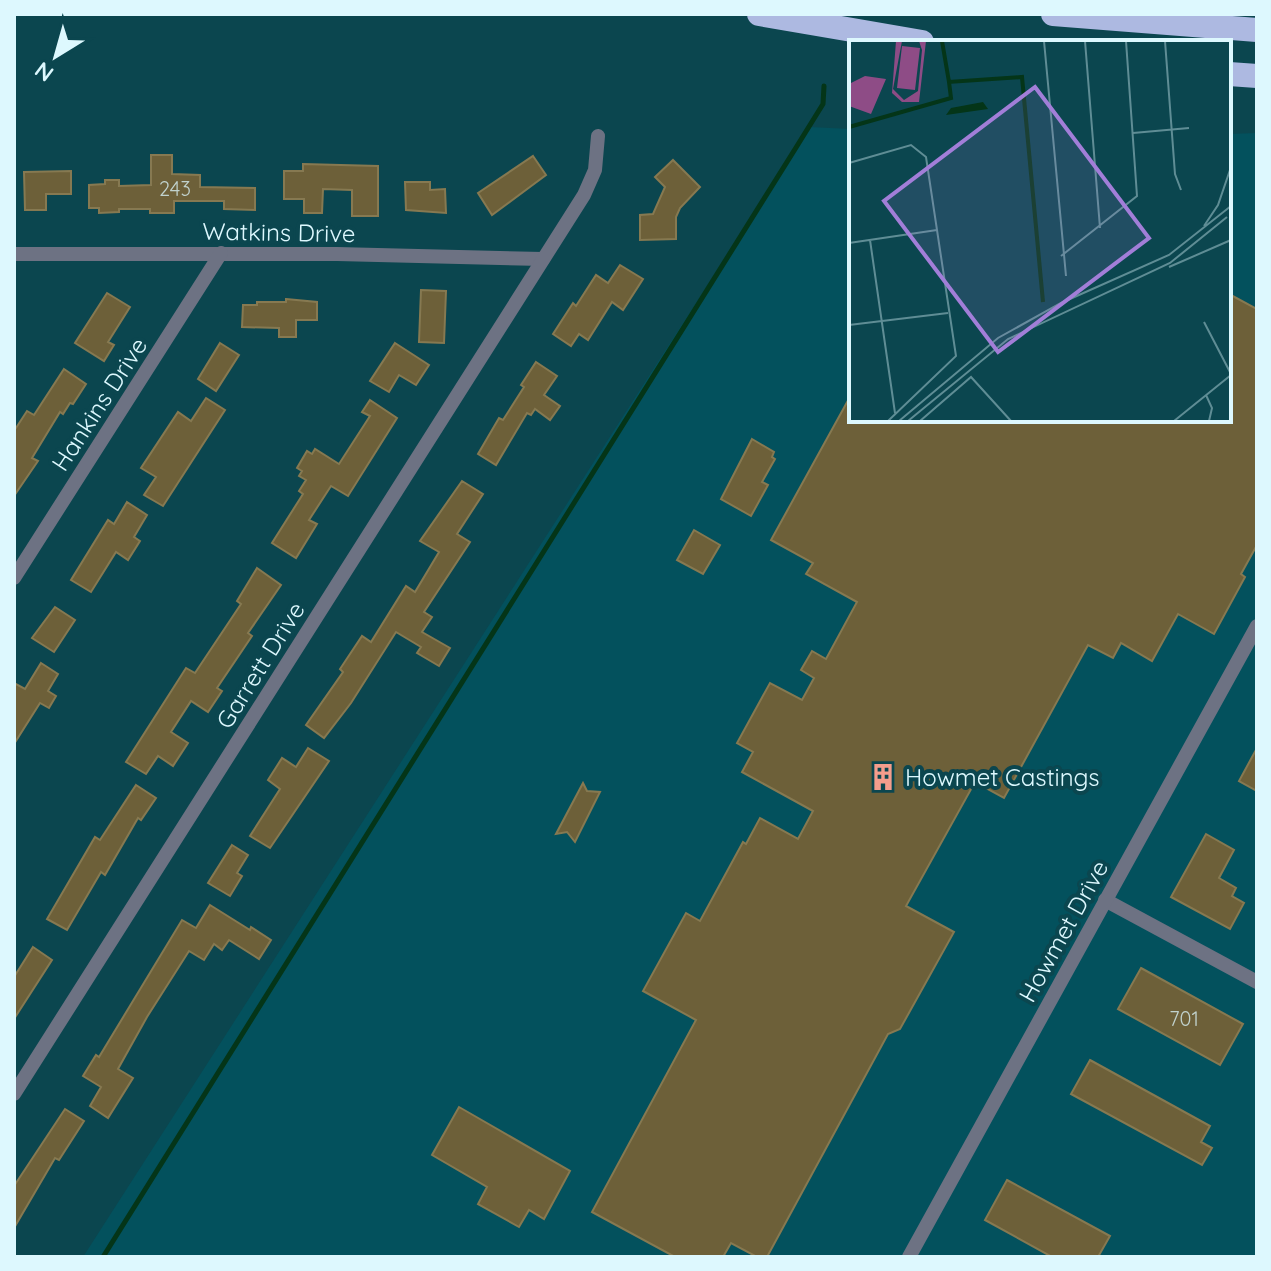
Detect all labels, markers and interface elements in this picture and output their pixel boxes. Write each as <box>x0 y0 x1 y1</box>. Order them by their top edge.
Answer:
north arrow <box>16 16 96 96</box>
inset map <box>849 40 1231 422</box>
text: N <box>29 56 59 88</box>
house number: 243 <box>159 176 191 201</box>
street label: Watkins Drive <box>202 216 356 248</box>
street label: Hankins Drive <box>45 332 153 476</box>
street label: Garrett Drive <box>209 596 311 734</box>
building icon: Howmet Castings <box>868 762 898 792</box>
place label: Howmet Castings <box>905 762 1100 792</box>
street label: Howmet Drive <box>1012 855 1114 1007</box>
house number: 701 <box>1169 1006 1199 1031</box>

